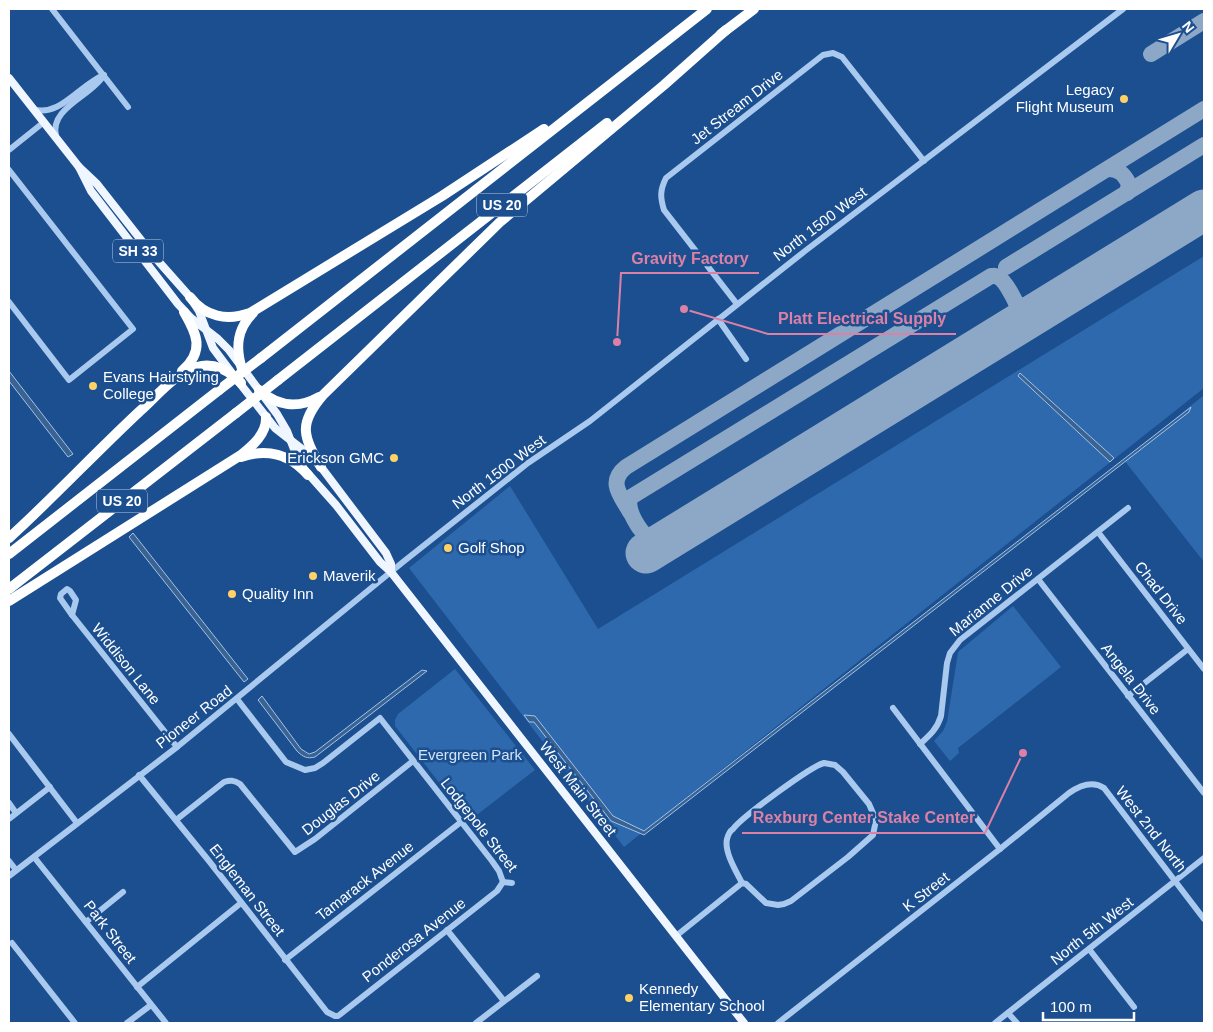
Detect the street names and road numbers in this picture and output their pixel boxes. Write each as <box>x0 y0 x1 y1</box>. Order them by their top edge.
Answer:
street label: Jet Stream Drive <box>687 66 786 148</box>
street label: North 1500 West <box>770 183 870 264</box>
road number: US 20 <box>477 194 527 216</box>
road number: SH 33 <box>113 240 163 262</box>
street label: North 1500 West <box>449 431 549 512</box>
road number: US 20 <box>97 490 147 512</box>
street label: Chad Drive <box>1132 558 1191 627</box>
street label: Marianne Drive <box>946 562 1036 639</box>
street label: Widdison Lane <box>89 620 164 708</box>
street label: Angela Drive <box>1098 640 1165 718</box>
street label: Pioneer Road <box>152 682 235 752</box>
street label: West Main Street <box>536 738 621 840</box>
street label: Douglas Drive <box>298 767 383 838</box>
street label: Lodgepole Street <box>438 774 522 876</box>
street label: West 2nd North <box>1113 783 1190 875</box>
street label: Tamarack Avenue <box>313 837 417 924</box>
street label: Engleman Street <box>206 840 289 940</box>
street label: K Street <box>899 868 953 915</box>
street label: North 5th West <box>1047 893 1137 968</box>
street label: Ponderosa Avenue <box>359 894 469 985</box>
street label: Park Street <box>81 897 141 967</box>

